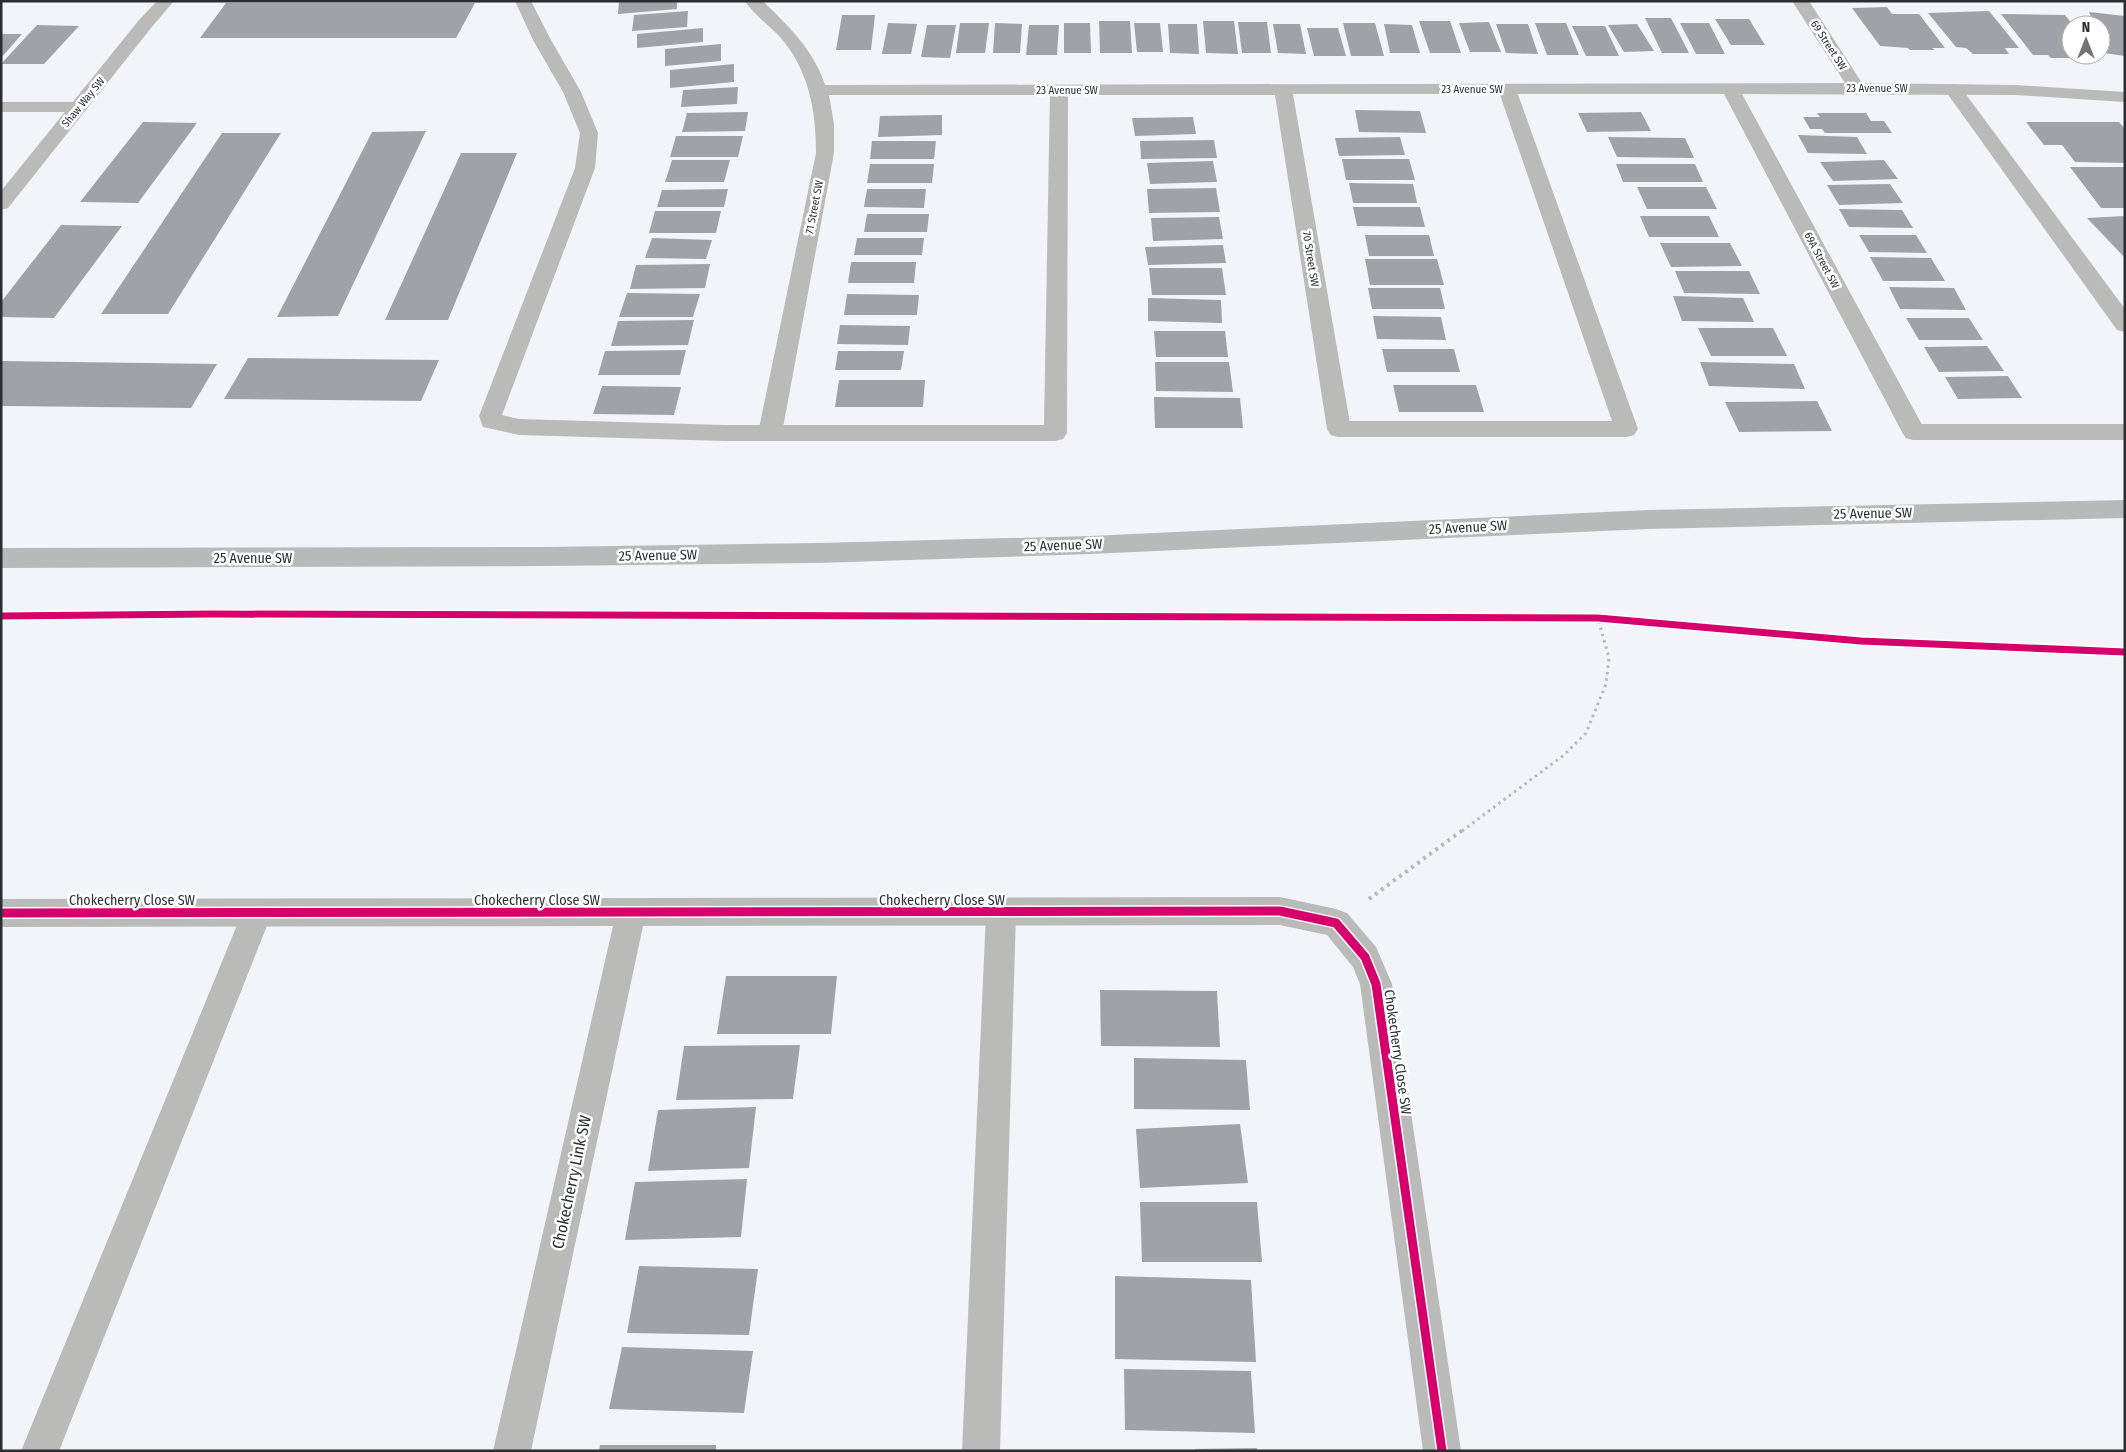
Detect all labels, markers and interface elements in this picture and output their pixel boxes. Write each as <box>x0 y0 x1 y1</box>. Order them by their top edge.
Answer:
north arrow <box>2061 15 2111 65</box>
street label: 69 Street SW <box>1808 18 1849 72</box>
text: N <box>2082 19 2090 36</box>
street label: Shaw Way SW <box>59 75 108 130</box>
street label: 23 Avenue SW <box>1846 82 1908 95</box>
street label: 23 Avenue SW <box>1441 83 1503 96</box>
street label: 23 Avenue SW <box>1036 84 1098 97</box>
street label: 71 Street SW <box>803 179 826 235</box>
street label: 70 Street SW <box>1300 230 1321 288</box>
street label: 69A Street SW <box>1801 230 1842 291</box>
street label: 25 Avenue SW <box>1834 504 1913 523</box>
street label: 25 Avenue SW <box>1428 517 1508 538</box>
street label: 25 Avenue SW <box>1023 536 1103 555</box>
street label: 25 Avenue SW <box>619 546 698 565</box>
street label: 25 Avenue SW <box>214 550 293 567</box>
street label: Chokecherry Close SW <box>69 892 196 909</box>
street label: Chokecherry Close SW <box>474 892 601 909</box>
street label: Chokecherry Close SW <box>879 892 1006 909</box>
street label: Chokecherry Close SW <box>1380 988 1415 1116</box>
street label: Chokecherry Link SW <box>548 1114 595 1251</box>

